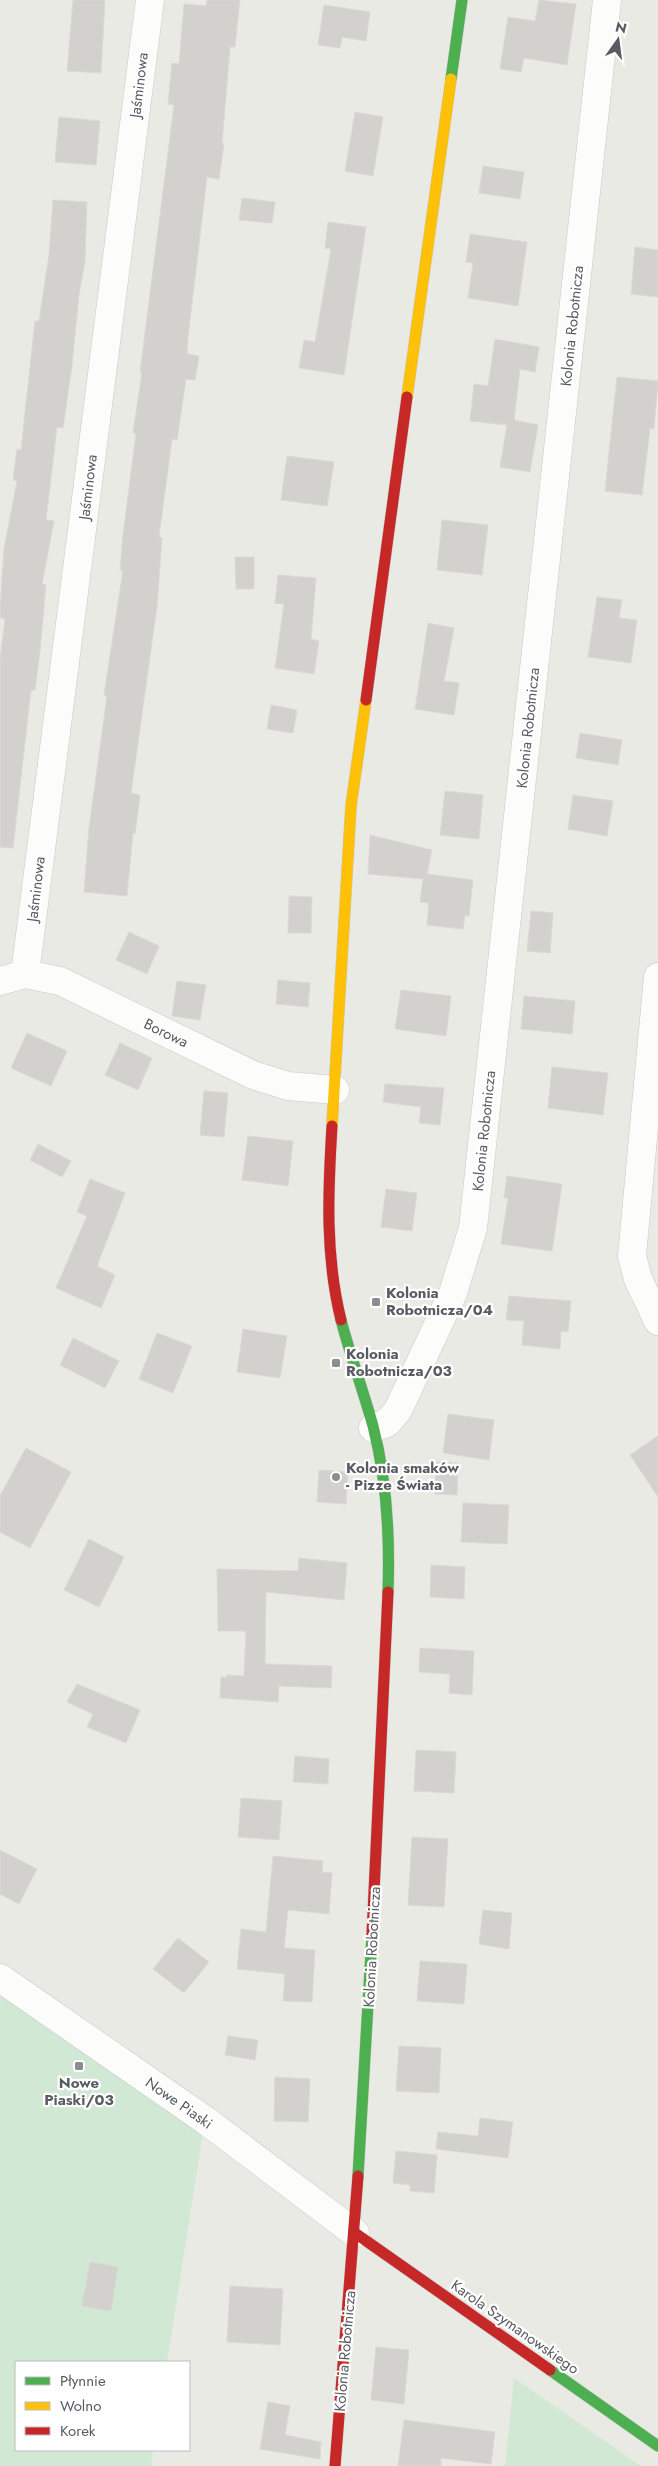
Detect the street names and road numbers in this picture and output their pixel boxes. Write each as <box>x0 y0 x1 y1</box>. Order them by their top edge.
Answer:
street label: Jaśminowa <box>124 51 154 121</box>
street label: Kolonia Robotnicza <box>555 265 589 387</box>
street label: Jaśminowa <box>73 453 103 523</box>
street label: Kolonia Robotnicza <box>511 667 545 789</box>
street label: Jaśminowa <box>21 855 51 925</box>
street label: Borowa <box>140 1013 192 1053</box>
street label: Kolonia Robotnicza <box>467 1070 501 1192</box>
street label: Kolonia Robotnicza <box>358 1886 386 2008</box>
street label: Nowe Piaski <box>141 2072 217 2134</box>
street label: Karola Szymanowskiego <box>446 2274 584 2380</box>
street label: Kolonia Robotnicza <box>329 2290 361 2412</box>

